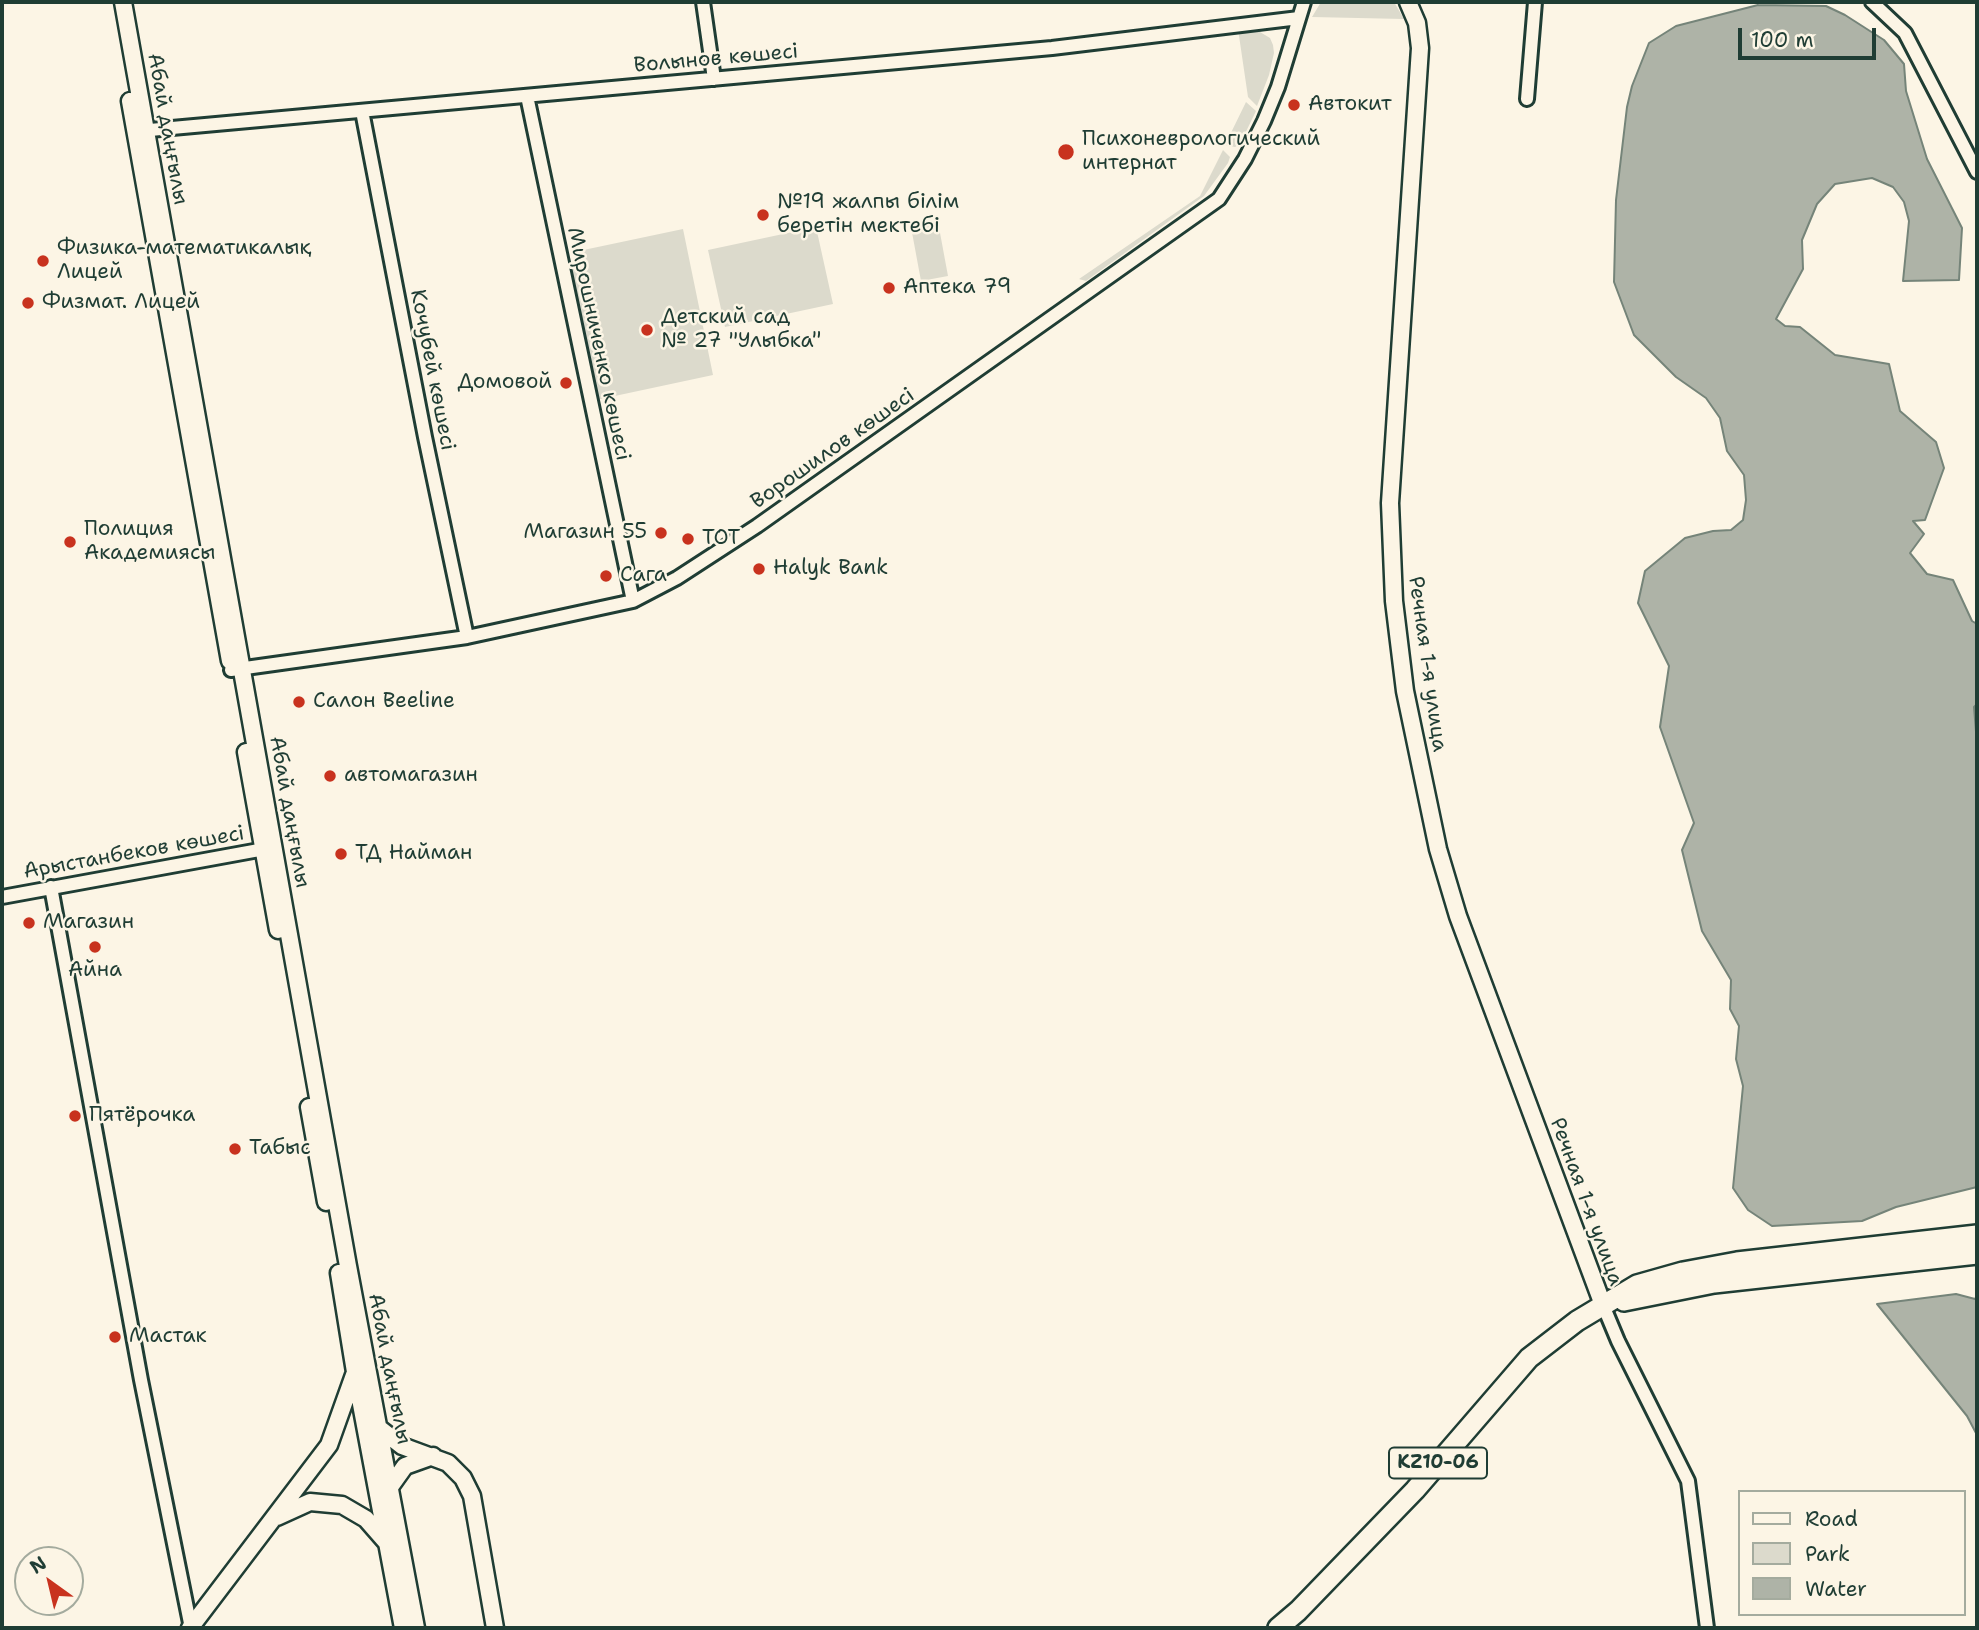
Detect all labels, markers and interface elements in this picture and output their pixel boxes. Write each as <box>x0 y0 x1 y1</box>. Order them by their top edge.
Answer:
scale bar <box>1741 14 1879 58</box>
text: 100 m <box>1751 26 1814 54</box>
street label: Волынов көшесі <box>633 39 799 79</box>
street label: Абай даңғылы <box>141 51 193 207</box>
place label: Автокит <box>1308 92 1392 118</box>
marker: Автокит <box>1286 97 1302 113</box>
place label: Психоневрологический интернат <box>1082 127 1320 177</box>
marker: Психоневрологический интернат <box>1056 142 1076 162</box>
place label: №19 жалпы білім беретін мектебі <box>777 190 959 240</box>
marker: №19 жалпы білім беретін мектебі <box>755 207 771 223</box>
street label: Мирошниченко көшесі <box>561 225 635 463</box>
place label: Физика-математикалық Лицей <box>57 236 311 286</box>
marker: Физика-математикалық Лицей <box>35 253 51 269</box>
place label: Аптека 79 <box>903 275 1011 301</box>
marker: Аптека 79 <box>881 280 897 296</box>
street label: Кочубей көшесі <box>404 287 460 453</box>
place label: Физмат. Лицей <box>42 290 200 316</box>
marker: Физмат. Лицей <box>20 295 36 311</box>
place label: Детский сад № 27 "Улыбка" <box>661 305 821 355</box>
marker: Детский сад № 27 "Улыбка" <box>639 322 655 338</box>
place label: Домовой <box>457 370 552 396</box>
marker: Домовой <box>558 375 574 391</box>
street label: Ворошилов көшесі <box>746 383 920 515</box>
place label: Полиция Академиясы <box>84 517 215 567</box>
place label: Магазин 55 <box>524 520 647 546</box>
marker: Магазин 55 <box>653 525 669 541</box>
place label: ТОТ <box>702 526 740 552</box>
marker: ТОТ <box>680 531 696 547</box>
marker: Полиция Академиясы <box>62 534 78 550</box>
place label: Halyk Bank <box>773 556 888 582</box>
marker: Halyk Bank <box>751 561 767 577</box>
place label: Сага <box>620 563 667 589</box>
marker: Сага <box>598 568 614 584</box>
street label: Речная 1-я улица <box>1402 575 1452 753</box>
place label: Cалон Beeline <box>313 689 455 715</box>
marker: Cалон Beeline <box>291 694 307 710</box>
street label: Абай даңғылы <box>263 734 315 890</box>
place label: автомагазин <box>344 763 478 789</box>
marker: автомагазин <box>322 768 338 784</box>
street label: Арыстанбеков көшесі <box>22 821 246 885</box>
place label: ТД Найман <box>355 841 472 867</box>
marker: ТД Найман <box>333 846 349 862</box>
place label: Магазин <box>43 910 134 936</box>
marker: Магазин <box>21 915 37 931</box>
marker: Айна <box>87 939 103 955</box>
place label: Айна <box>68 958 122 984</box>
place label: Пятёрочка <box>89 1103 195 1129</box>
marker: Пятёрочка <box>67 1108 83 1124</box>
street label: Речная 1-я улица <box>1544 1115 1628 1289</box>
place label: Табыс <box>249 1136 311 1162</box>
marker: Табыс <box>227 1141 243 1157</box>
street label: Абай даңғылы <box>362 1291 416 1447</box>
place label: Мастак <box>129 1324 207 1350</box>
marker: Мастак <box>107 1329 123 1345</box>
road number: KZ10-06 <box>1389 1448 1487 1478</box>
legend <box>1738 1490 1965 1616</box>
text: Road <box>1805 1505 1858 1533</box>
text: Park <box>1805 1540 1850 1568</box>
north arrow <box>14 1546 84 1616</box>
text: N <box>25 1550 51 1579</box>
text: Water <box>1805 1575 1867 1603</box>

